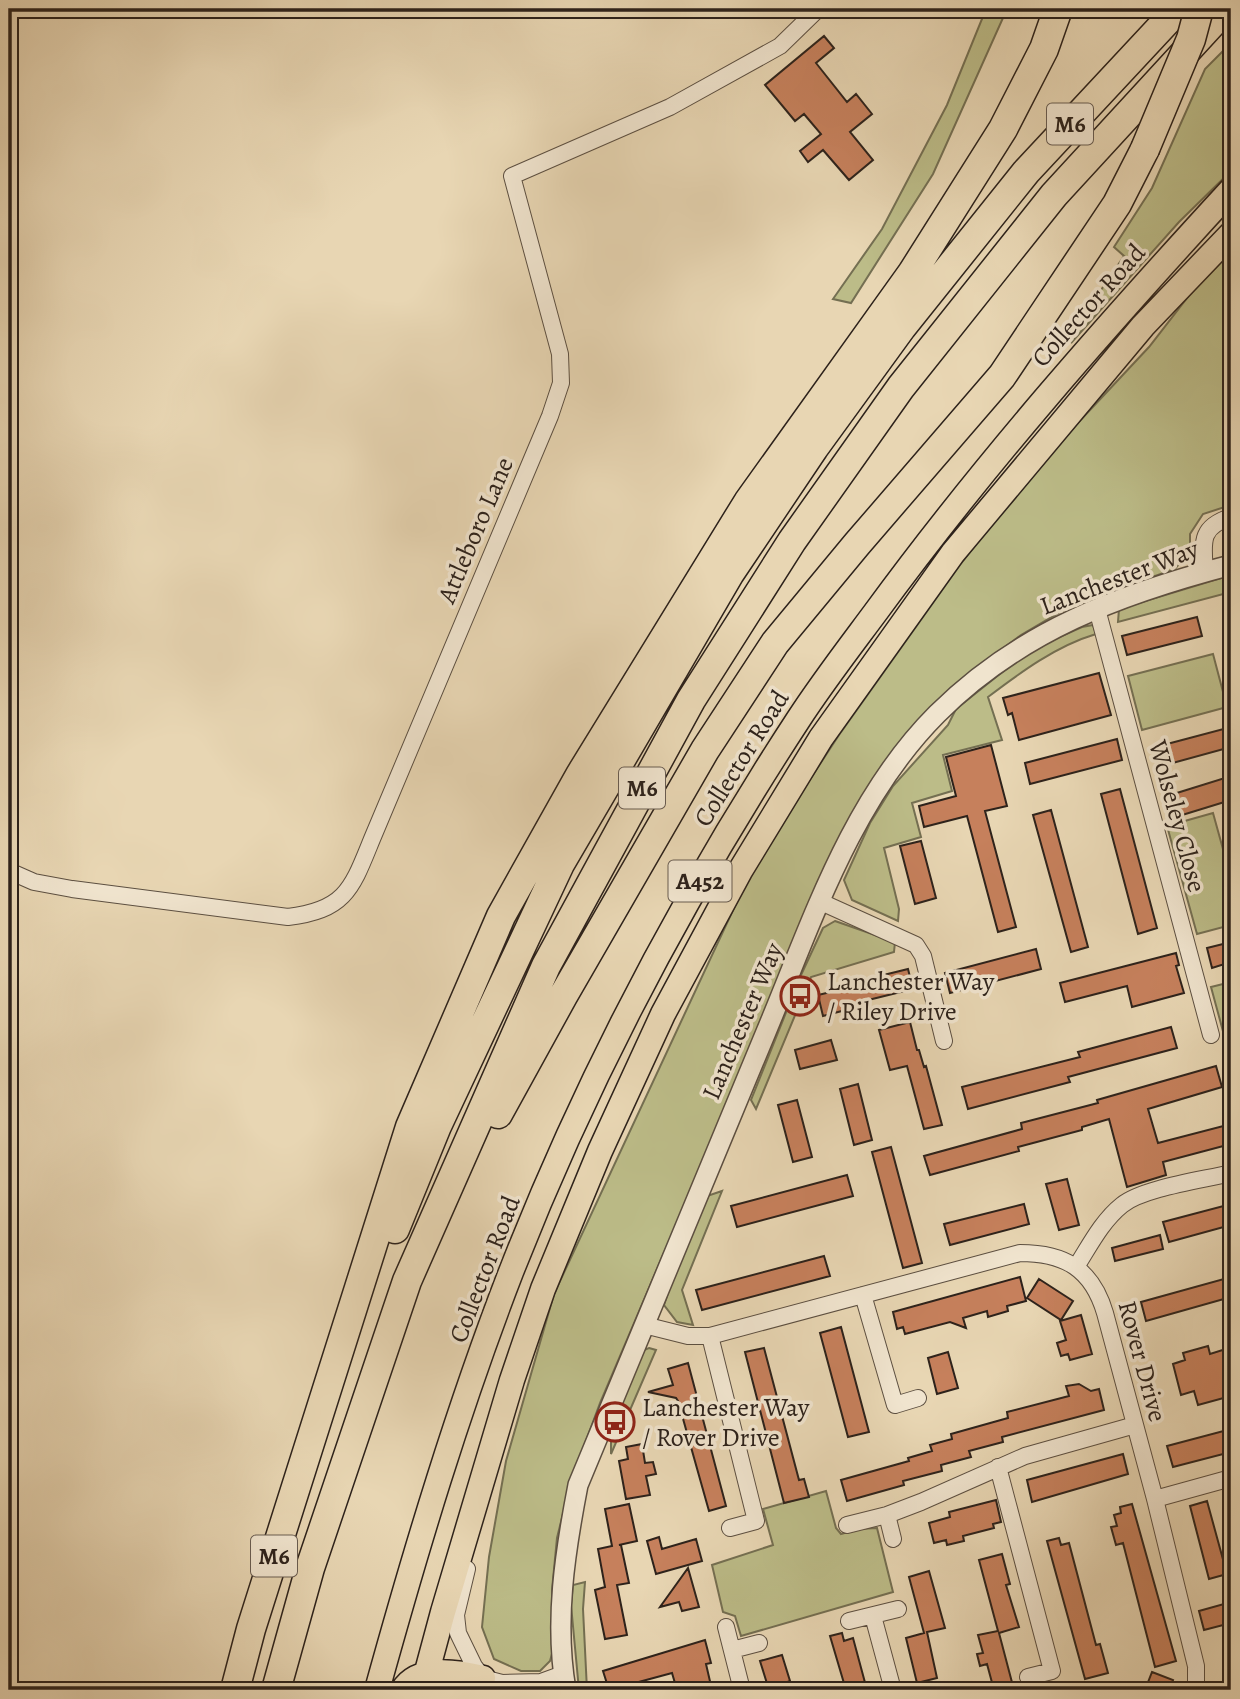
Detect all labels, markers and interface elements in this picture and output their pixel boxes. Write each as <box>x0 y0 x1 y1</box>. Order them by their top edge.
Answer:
road number: M6 <box>1047 104 1093 144</box>
street label: Collector Road <box>1024 236 1153 375</box>
street label: Attleboro Lane <box>429 452 522 610</box>
street label: Lanchester Way <box>1035 531 1204 624</box>
street label: Collector Road <box>686 683 797 833</box>
street label: Wolseley Close <box>1140 735 1215 896</box>
road number: M6 <box>619 768 665 808</box>
road number: A452 <box>668 860 732 902</box>
street label: Lanchester Way <box>694 937 791 1105</box>
place label: Lanchester Way / Riley Drive <box>827 964 995 1029</box>
bus stop icon: Lanchester Way / Riley Drive <box>779 975 821 1017</box>
street label: Collector Road <box>440 1191 529 1348</box>
street label: Rover Drive <box>1110 1297 1175 1426</box>
place label: Lanchester Way / Rover Drive <box>642 1390 810 1455</box>
bus stop icon: Lanchester Way / Rover Drive <box>594 1401 636 1443</box>
road number: M6 <box>251 1536 297 1576</box>

